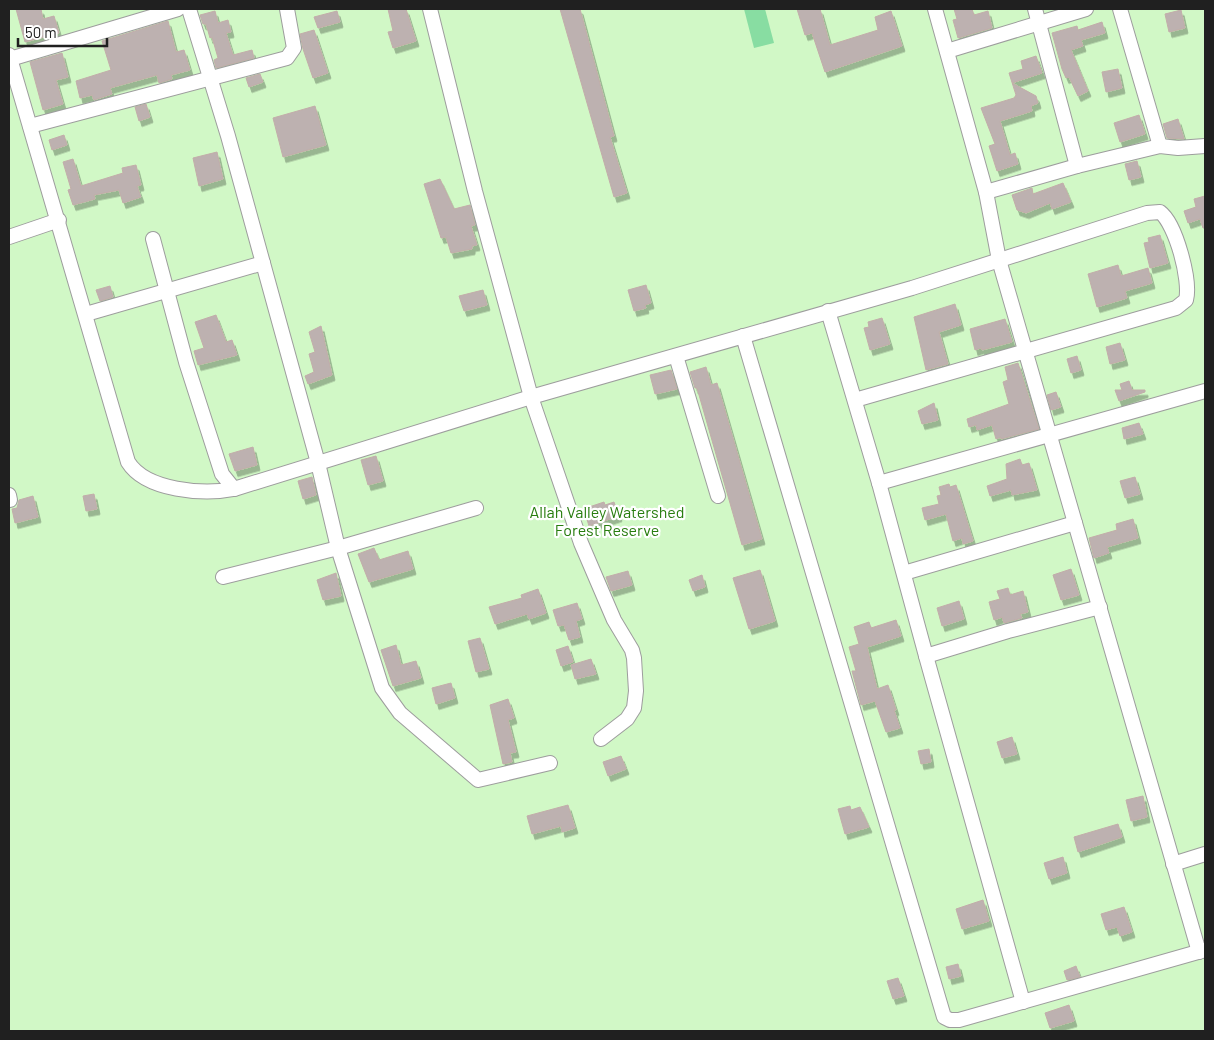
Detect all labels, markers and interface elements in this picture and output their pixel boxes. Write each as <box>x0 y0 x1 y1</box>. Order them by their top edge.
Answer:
scale bar <box>18 15 106 47</box>
text: 50 m <box>25 23 57 41</box>
park label: Allah Valley Watershed Forest Reserve <box>530 502 684 539</box>

